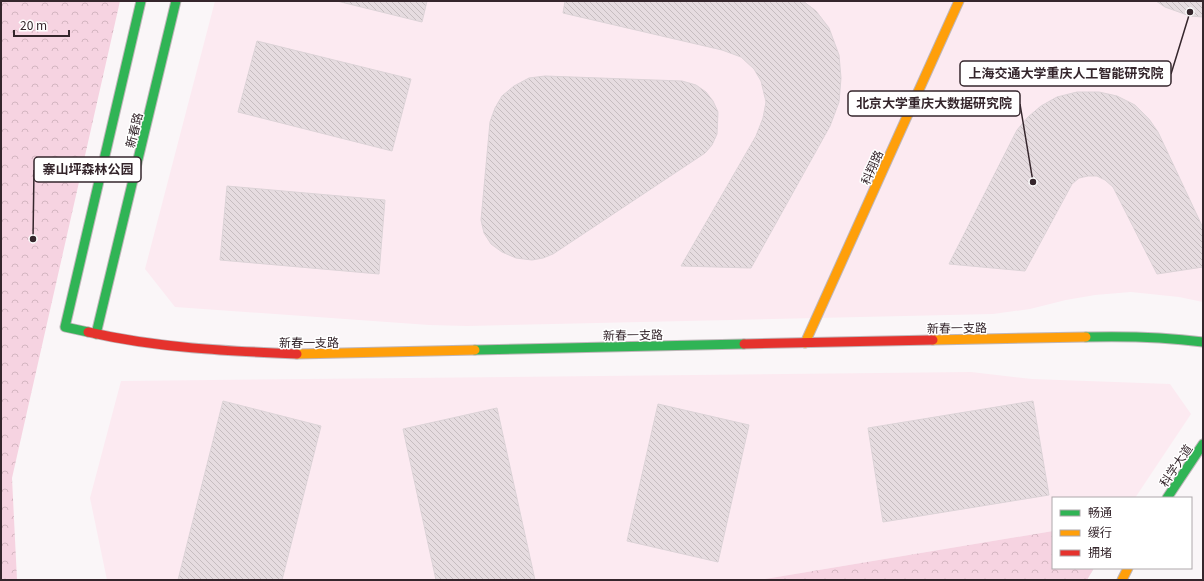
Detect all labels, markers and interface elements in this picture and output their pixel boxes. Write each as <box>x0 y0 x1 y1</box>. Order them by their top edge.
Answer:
scale bar <box>14 12 69 38</box>
text: 20 m <box>20 16 47 33</box>
callout: 上海交通大学重庆人工智能研究院 <box>960 61 1171 86</box>
text: 上海交通大学重庆人工智能研究院 <box>968 63 1164 82</box>
callout: 北京大学重庆大数据研究院 <box>848 91 1020 116</box>
text: 北京大学重庆大数据研究院 <box>856 93 1012 112</box>
street label: 新春路 <box>120 110 146 150</box>
street label: 科翔路 <box>856 147 886 187</box>
callout: 寨山坪森林公园 <box>34 157 141 182</box>
text: 寨山坪森林公园 <box>42 159 134 178</box>
street label: 新春一支路 <box>927 318 987 336</box>
street label: 新春一支路 <box>603 325 663 343</box>
street label: 新春一支路 <box>279 333 339 350</box>
street label: 科学大道 <box>1155 440 1195 490</box>
legend <box>1052 497 1192 569</box>
text: 畅通 <box>1088 503 1112 520</box>
text: 缓行 <box>1088 523 1112 540</box>
text: 拥堵 <box>1088 543 1112 560</box>

